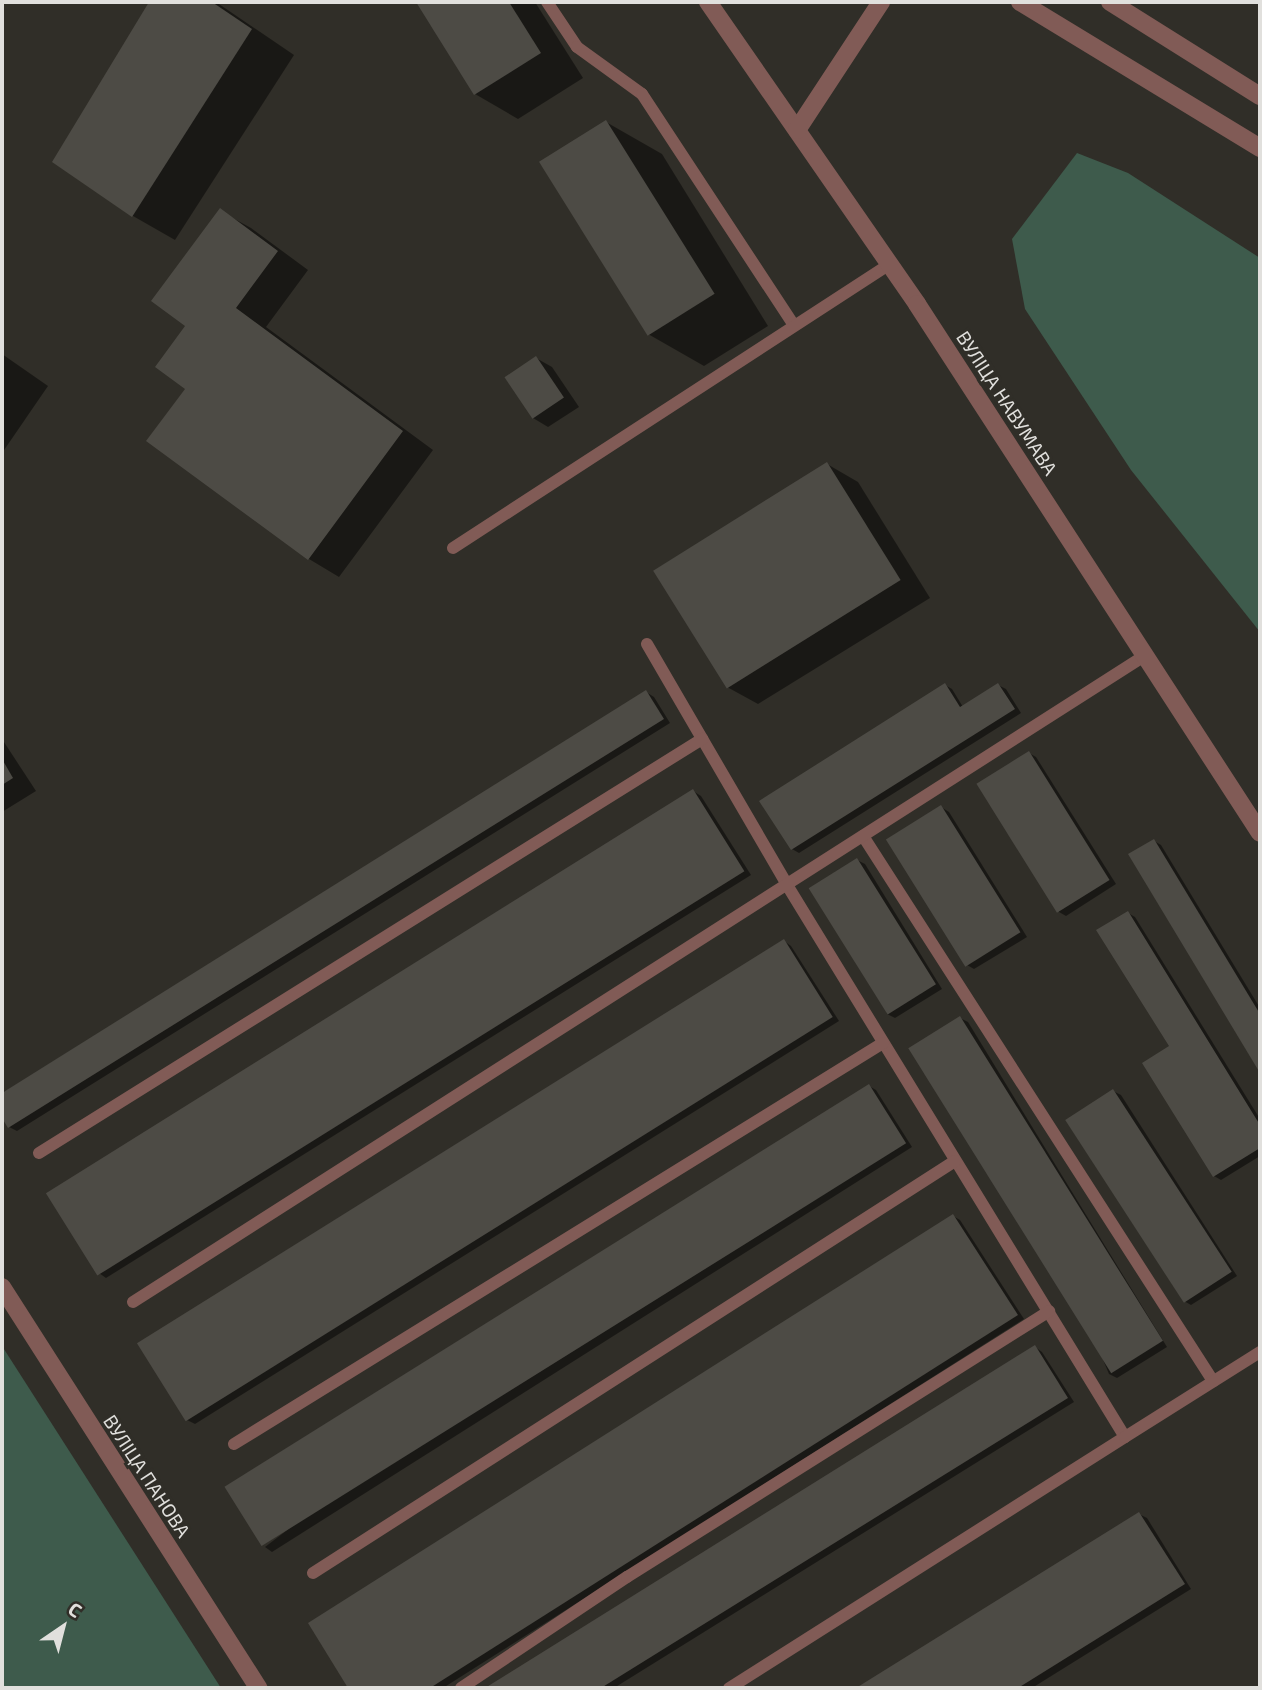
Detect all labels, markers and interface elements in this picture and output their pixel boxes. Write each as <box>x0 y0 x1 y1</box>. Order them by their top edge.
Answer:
street label: ВУЛІЦА НАВУМАВА <box>952 327 1062 479</box>
street label: ВУЛІЦА ПАНОВА <box>99 1410 195 1542</box>
north arrow <box>28 1592 98 1662</box>
text: С <box>64 1597 87 1622</box>

